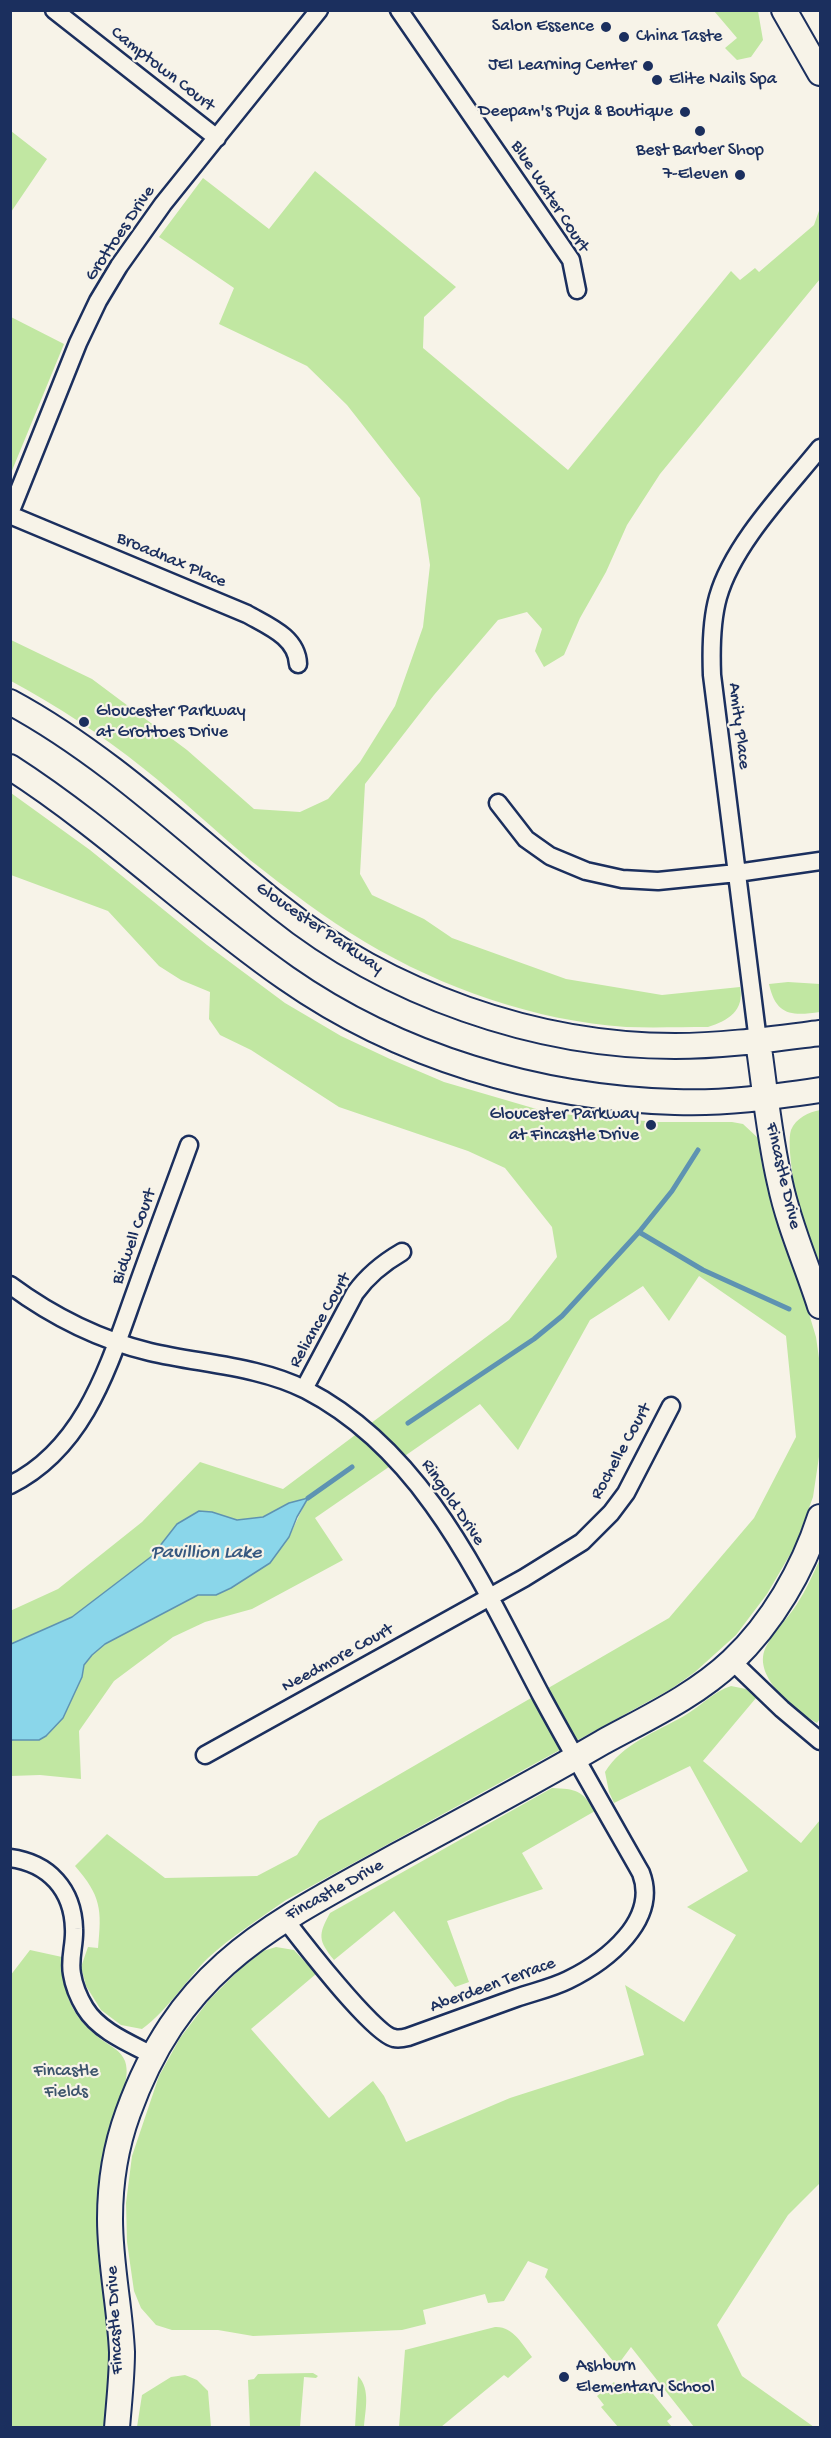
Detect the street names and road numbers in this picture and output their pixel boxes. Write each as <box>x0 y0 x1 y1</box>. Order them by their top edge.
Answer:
street label: Camptown Court <box>106 23 218 117</box>
street label: Blue Water Court <box>505 137 593 257</box>
street label: Grottoes Drive <box>81 182 161 286</box>
street label: Broadnax Place <box>113 528 229 594</box>
street label: Amity Place <box>722 681 754 771</box>
street label: Gloucester Parkway <box>251 878 387 980</box>
street label: Fincastle Drive <box>759 1121 805 1231</box>
street label: Bidwell Court <box>108 1186 162 1288</box>
street label: Reliance Court <box>285 1270 357 1372</box>
street label: Rochelle Court <box>587 1400 657 1504</box>
street label: Ringold Drive <box>415 1456 489 1550</box>
street label: Needmore Court <box>278 1619 398 1699</box>
street label: Fincastle Drive <box>282 1855 388 1927</box>
street label: Aberdeen Terrace <box>427 1953 559 2019</box>
street label: Fincastle Drive <box>102 2265 130 2375</box>

